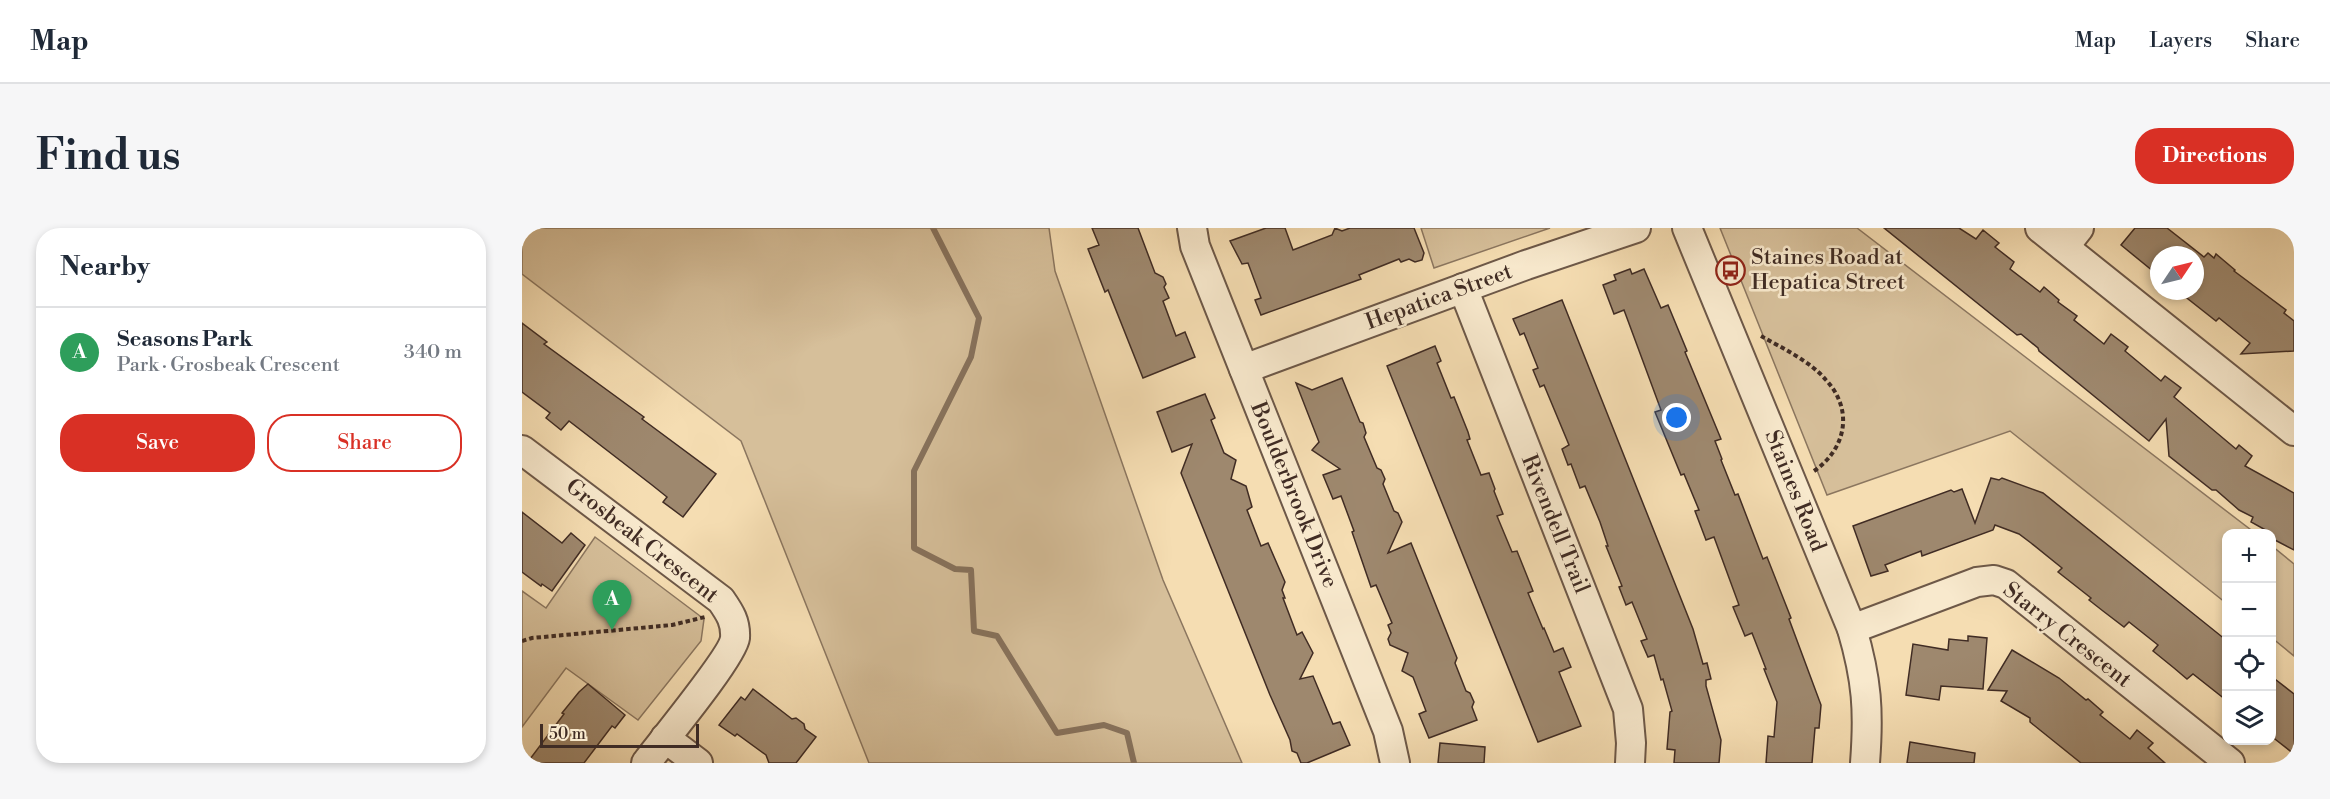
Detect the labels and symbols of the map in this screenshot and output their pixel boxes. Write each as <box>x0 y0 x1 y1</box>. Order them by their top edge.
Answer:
place label: Staines Road at Hepatica Street <box>1751 244 1905 296</box>
north arrow <box>2150 246 2204 300</box>
bus stop icon: Staines Road at Hepatica Street <box>1714 254 1746 286</box>
street label: Hepatica Street <box>1362 258 1516 336</box>
street label: Boulderbrook Drive <box>1244 397 1344 592</box>
your location <box>1662 403 1691 432</box>
street label: Staines Road <box>1758 426 1832 556</box>
street label: Rivendell Trail <box>1515 451 1595 598</box>
street label: Grosbeak Crescent <box>560 473 724 609</box>
street label: Starry Crescent <box>1997 576 2137 694</box>
pin: A <box>592 580 632 630</box>
scale bar <box>540 721 699 748</box>

